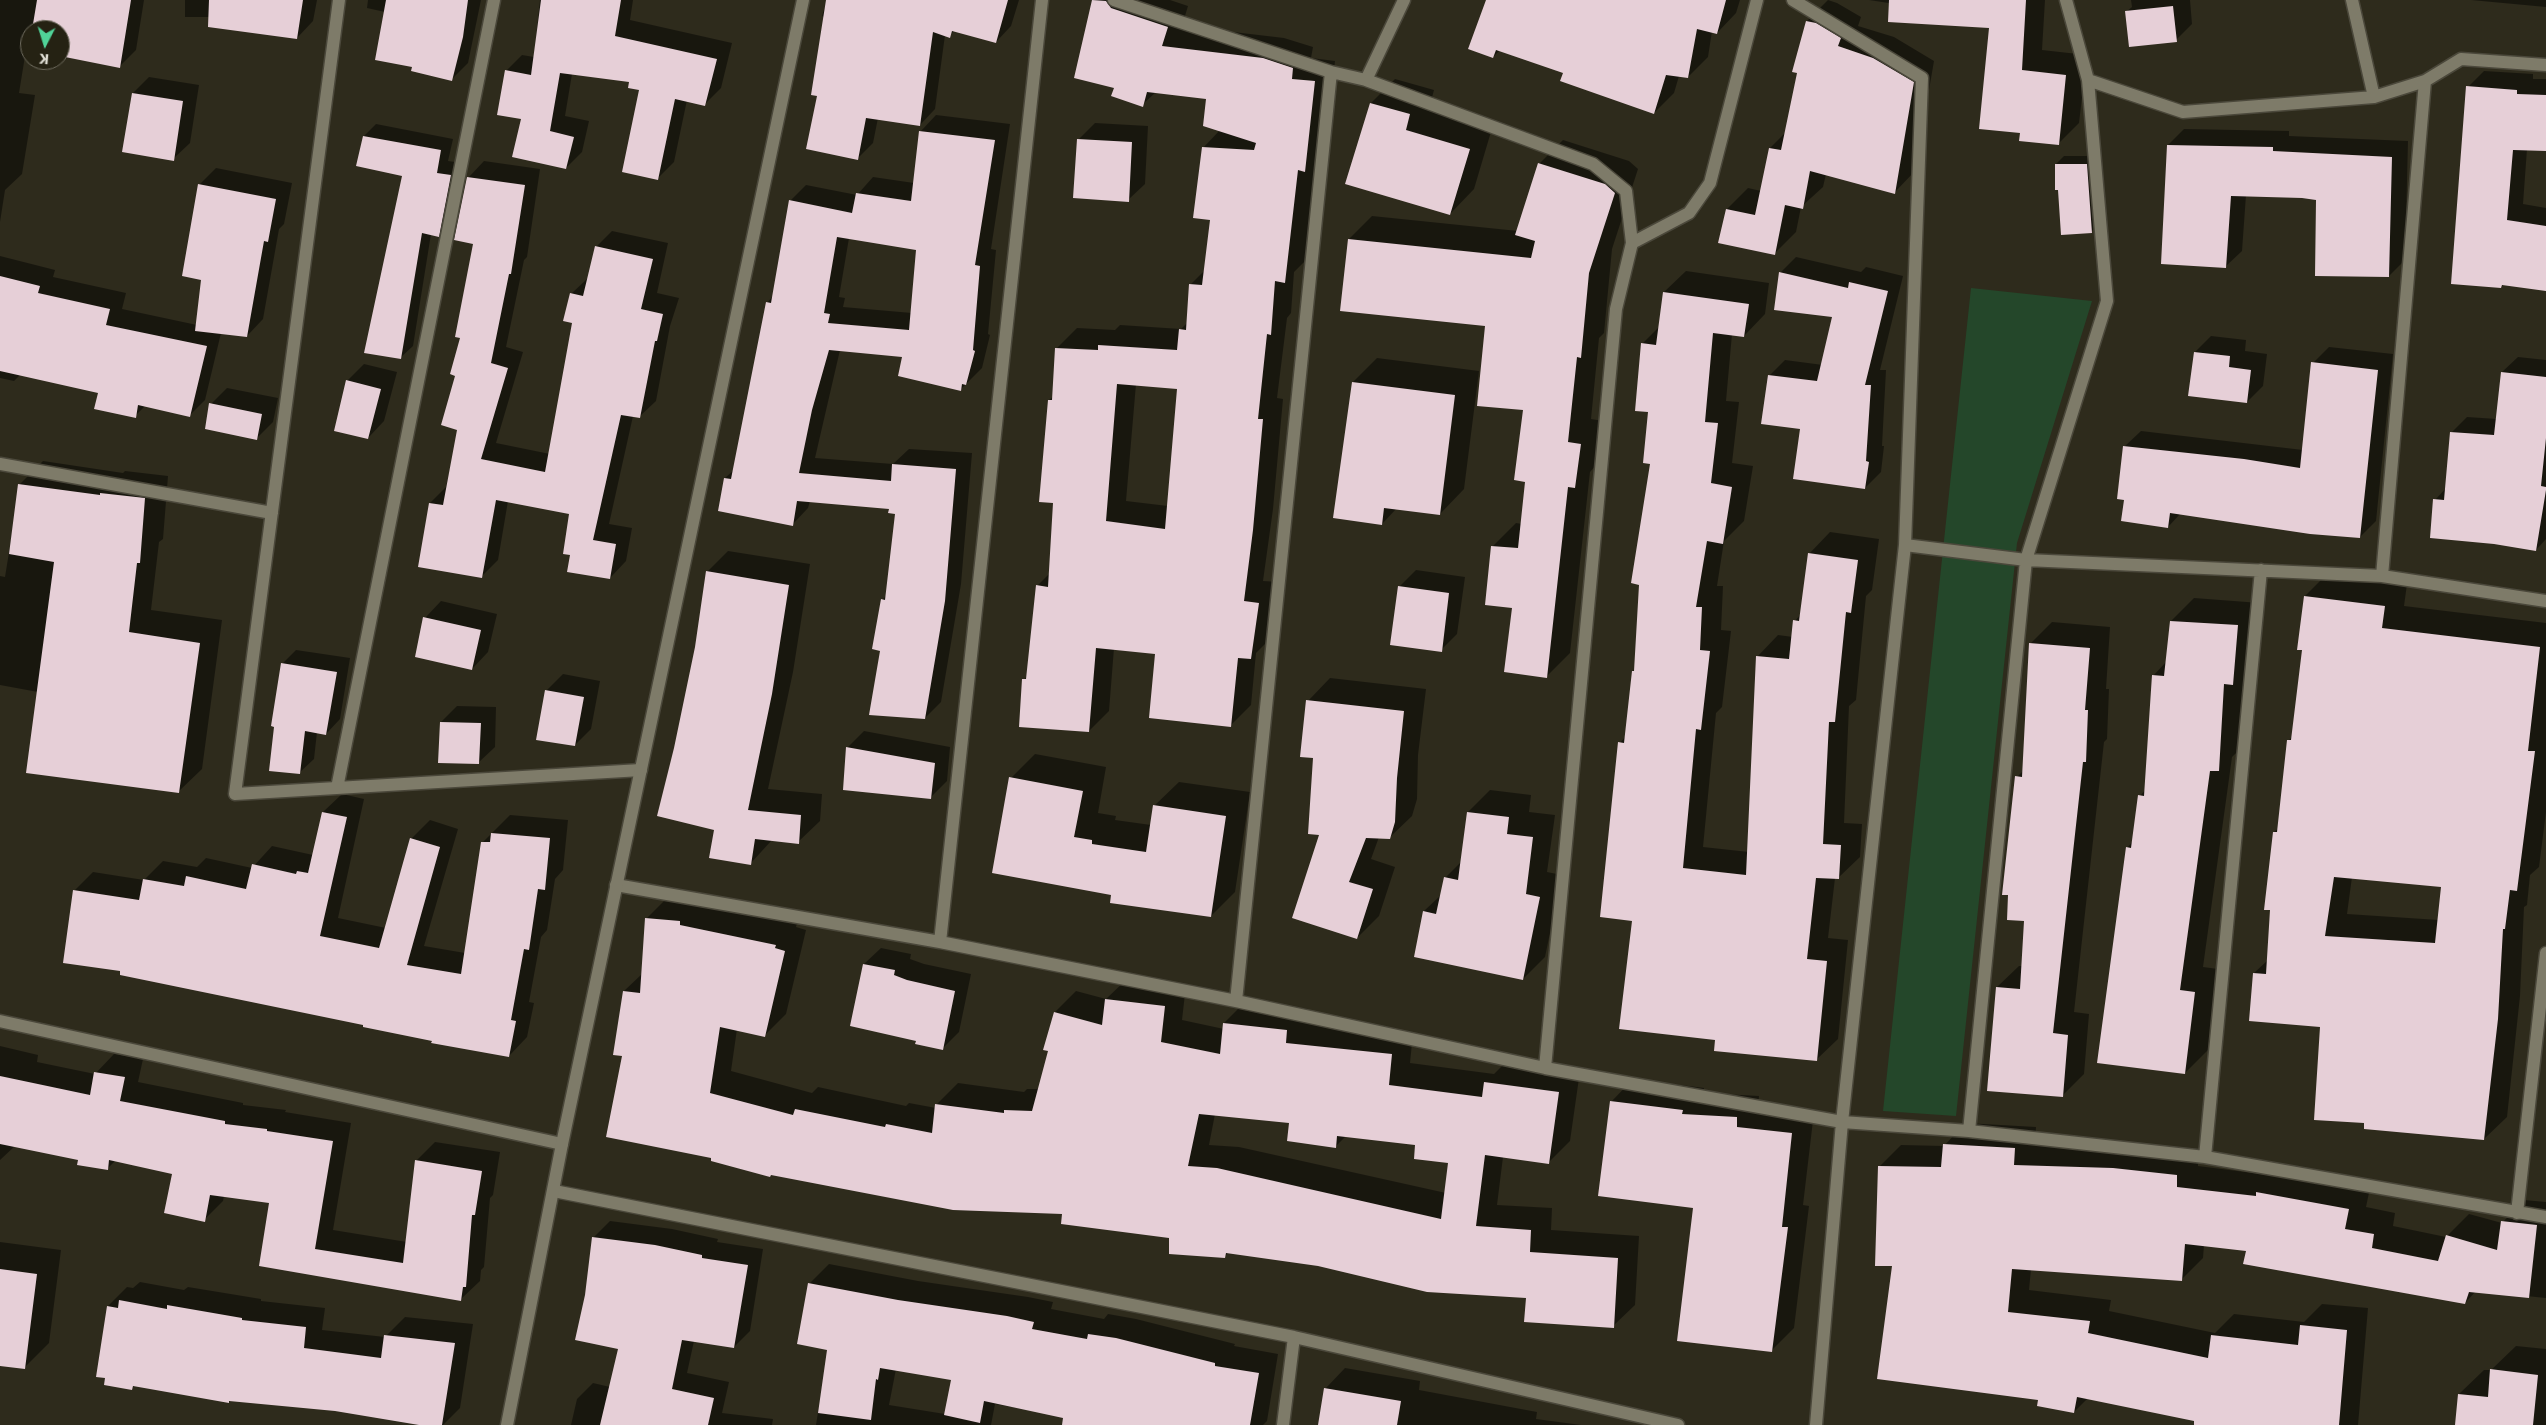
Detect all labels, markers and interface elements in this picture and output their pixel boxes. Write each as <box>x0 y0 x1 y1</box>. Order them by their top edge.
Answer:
north arrow <box>20 20 70 70</box>
text: K <box>38 49 50 69</box>

